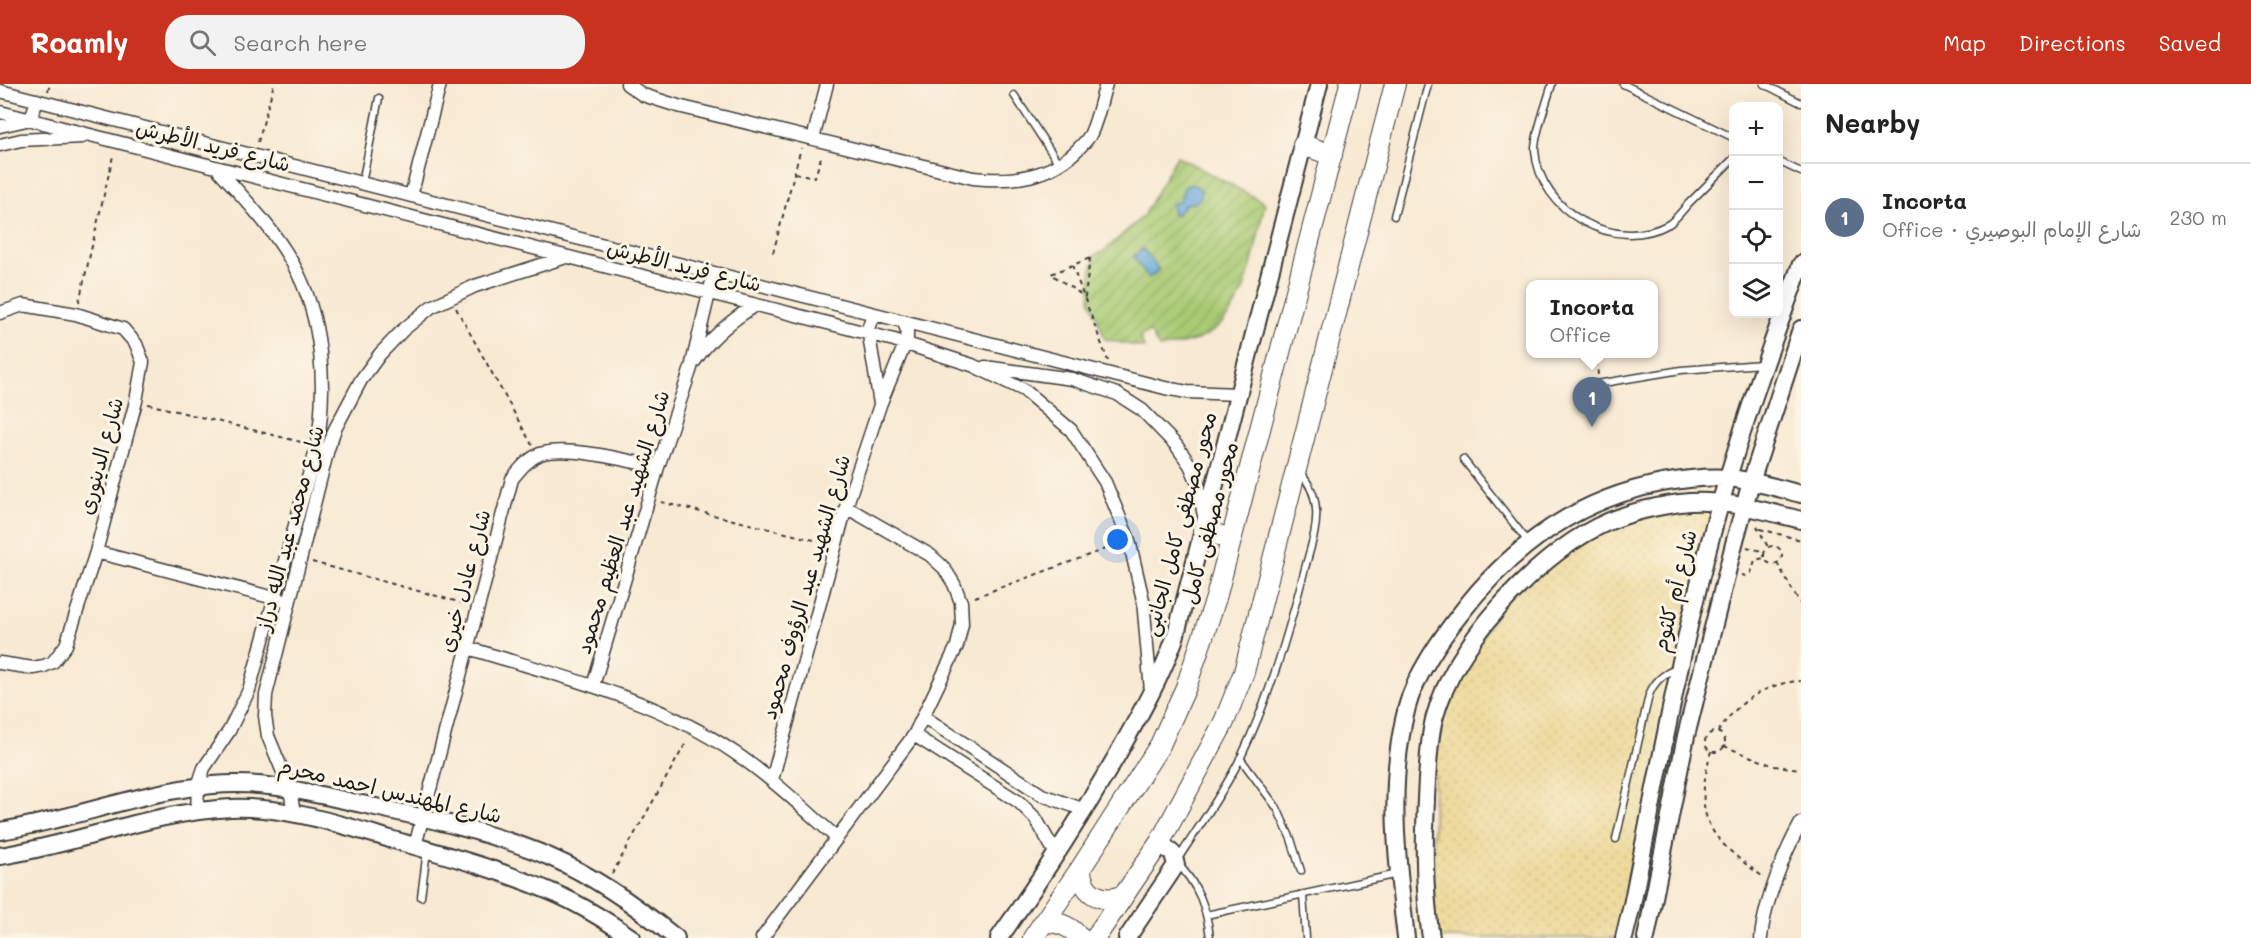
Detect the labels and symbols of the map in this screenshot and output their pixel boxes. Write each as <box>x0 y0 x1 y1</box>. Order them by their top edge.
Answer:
street label: شارع فريد الأطرش <box>133 112 293 180</box>
street label: شارع فريد الأطرش <box>604 232 764 300</box>
pin: 1 <box>1572 378 1612 427</box>
street label: شارع الشهيد عبد العظيم محمود <box>569 386 678 658</box>
street label: شارع الدينورى <box>71 394 131 518</box>
street label: محور مصطفى كامل الجانبى <box>1136 408 1223 639</box>
street label: شارع محمد عبد الله دراز <box>248 422 332 636</box>
street label: محور مصطفى كامل <box>1174 438 1245 607</box>
street label: شارع الشهيد عبد الرؤوف محمود <box>754 451 858 723</box>
street label: شارع عادل خيرى <box>432 506 498 656</box>
your location <box>1103 525 1132 554</box>
street label: شارع أم كلثوم <box>1645 527 1706 656</box>
street label: شارع المهندس احمد محرم <box>275 751 505 832</box>

